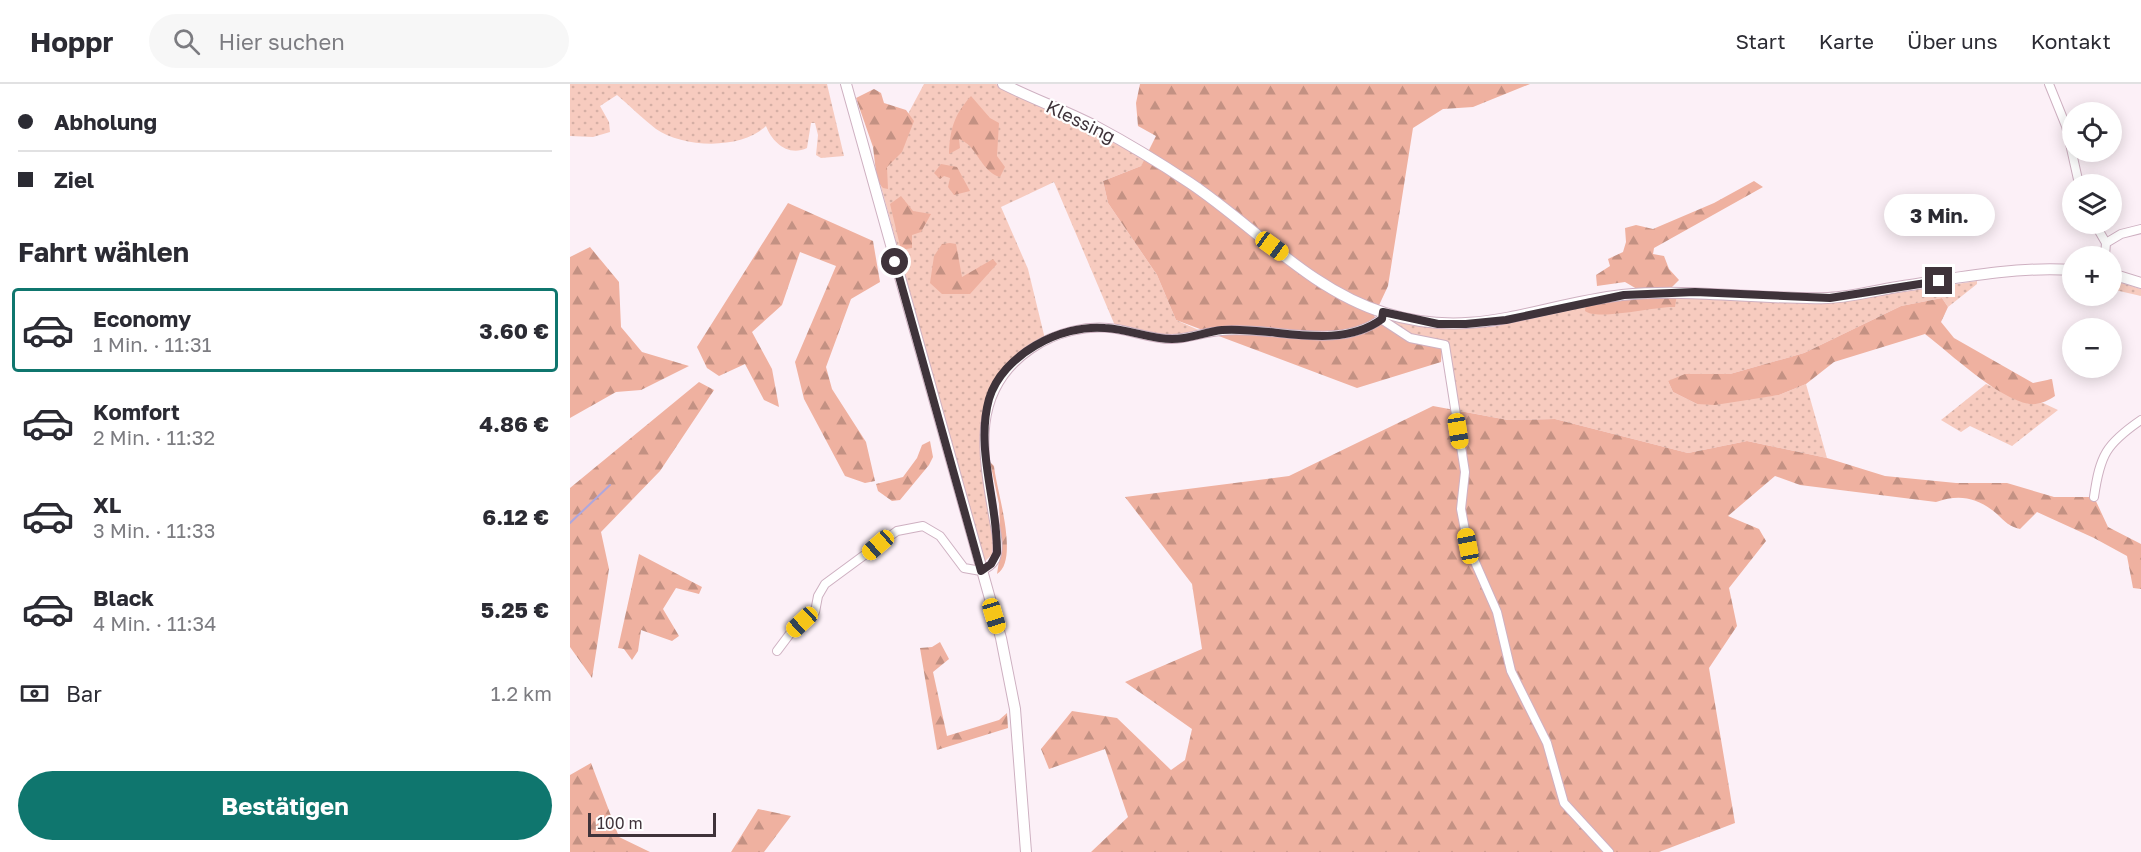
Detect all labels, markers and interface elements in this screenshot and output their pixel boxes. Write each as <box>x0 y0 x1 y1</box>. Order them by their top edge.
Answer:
search box <box>149 14 569 68</box>
text: Hoppr <box>30 25 113 58</box>
icon: search <box>170 25 203 58</box>
text: Hier suchen <box>218 28 345 55</box>
text: Start <box>1735 28 1786 54</box>
text: Karte <box>1819 28 1874 54</box>
text: Über uns <box>1907 28 1998 54</box>
text: Kontakt <box>2031 28 2111 54</box>
street label: Klessing <box>1043 95 1119 147</box>
map controls <box>2062 102 2122 378</box>
button: locate <box>2062 102 2122 162</box>
text: Abholung <box>54 108 157 135</box>
text: Ziel <box>54 166 94 193</box>
button: layers <box>2062 174 2122 234</box>
callout: 3 Min. <box>1884 194 1994 236</box>
text: 3 Min. <box>1910 203 1969 227</box>
car <box>1252 228 1292 264</box>
text: Fahrt wählen <box>18 236 189 268</box>
button: + <box>2062 246 2122 306</box>
route start <box>881 248 908 275</box>
route end <box>1925 267 1952 294</box>
icon: car <box>21 303 75 357</box>
text: Economy <box>93 305 191 332</box>
text: 3.60 € <box>479 317 549 344</box>
button: − <box>2062 318 2122 378</box>
text: 1 Min. · 11:31 <box>93 332 211 356</box>
icon: car <box>21 396 75 450</box>
text: Komfort <box>93 398 180 425</box>
text: 4.86 € <box>479 410 549 437</box>
car <box>1446 412 1470 450</box>
text: 2 Min. · 11:32 <box>93 425 215 449</box>
icon: car <box>21 489 75 543</box>
text: XL <box>93 491 121 518</box>
text: 6.12 € <box>482 503 549 530</box>
text: 3 Min. · 11:33 <box>93 518 215 542</box>
car <box>859 526 897 564</box>
car <box>1456 527 1480 565</box>
icon: car <box>21 582 75 636</box>
text: Black <box>93 584 154 611</box>
text: 5.25 € <box>481 596 549 623</box>
car <box>980 596 1008 636</box>
car <box>783 603 821 641</box>
text: 4 Min. · 11:34 <box>93 611 216 635</box>
icon: cash <box>18 677 51 710</box>
text: Bar <box>66 680 102 707</box>
text: 1.2 km <box>491 681 552 705</box>
button: Bestätigen <box>18 771 552 840</box>
scale bar <box>588 810 716 838</box>
text: 100 m <box>597 813 643 833</box>

